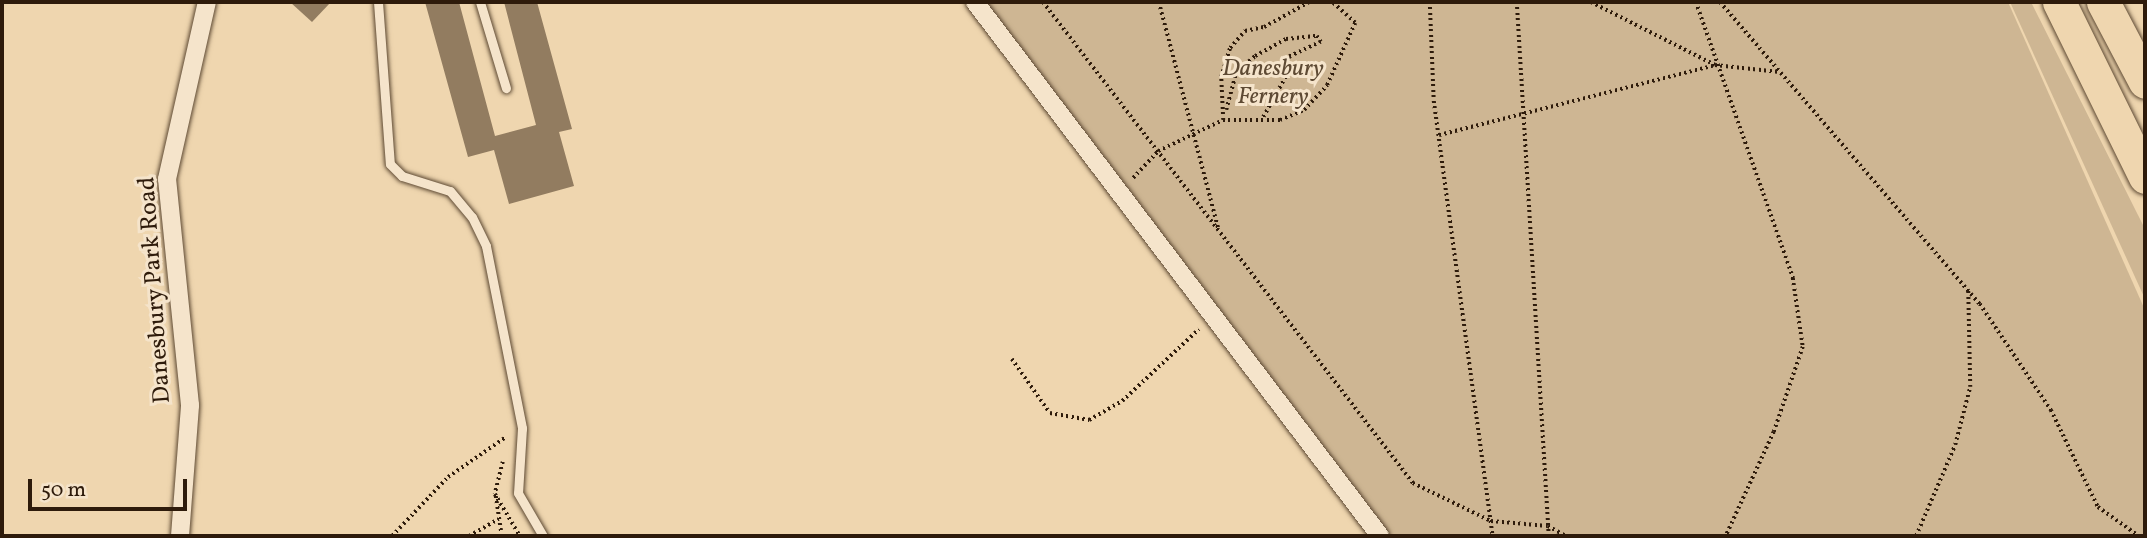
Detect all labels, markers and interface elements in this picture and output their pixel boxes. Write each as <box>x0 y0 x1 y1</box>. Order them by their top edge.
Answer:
park label: Danesbury Fernery <box>1222 56 1324 112</box>
street label: Danesbury Park Road <box>134 175 178 405</box>
scale bar <box>32 464 191 508</box>
text: 50 m <box>41 476 86 505</box>

